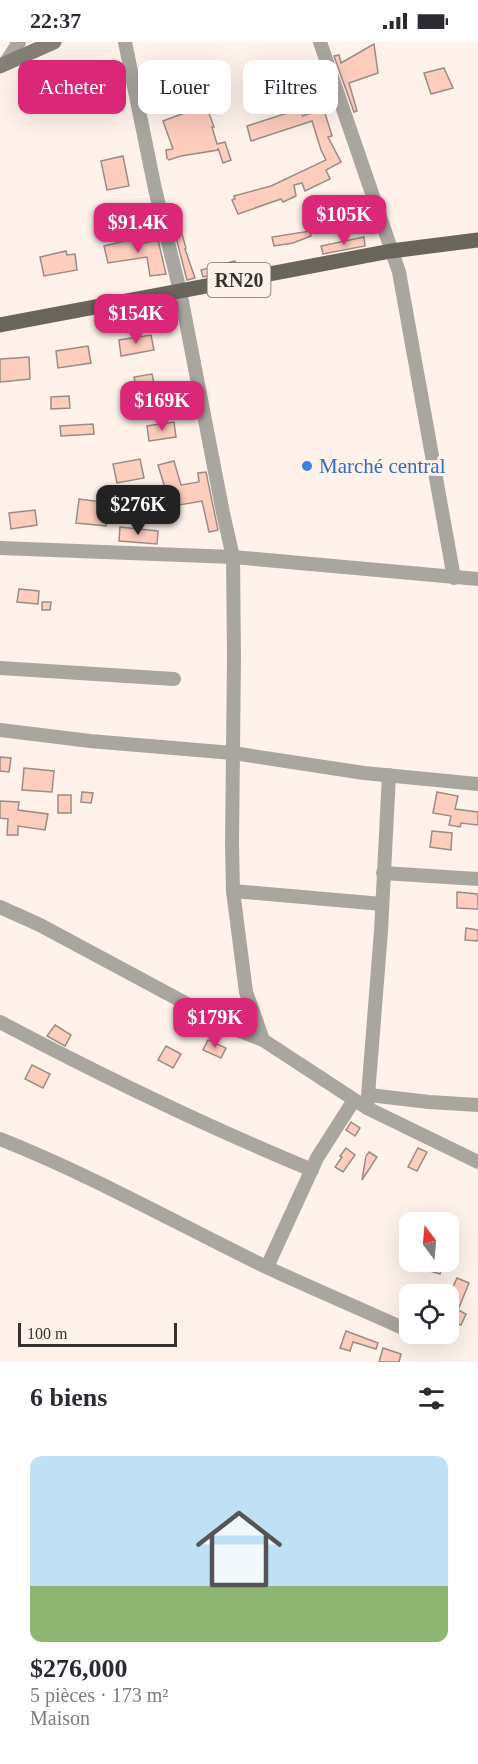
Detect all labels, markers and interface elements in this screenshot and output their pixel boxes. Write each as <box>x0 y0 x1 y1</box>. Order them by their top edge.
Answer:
text: 22:37 <box>30 8 81 33</box>
chip: Acheter <box>18 60 126 114</box>
chip: Louer <box>138 60 231 114</box>
chip: Filtres <box>243 60 338 114</box>
pin: $105K <box>302 195 386 246</box>
pin: $91.4K <box>89 203 187 254</box>
text: $105K <box>316 203 372 225</box>
text: $91.4K <box>108 211 168 233</box>
road number: RN20 <box>208 263 270 297</box>
pin: $154K <box>94 294 178 345</box>
text: $154K <box>108 302 164 324</box>
pin: $169K <box>120 381 204 432</box>
text: $169K <box>134 389 190 411</box>
place label: Marché central <box>319 454 446 478</box>
marker: Marché central <box>300 459 314 473</box>
pin: $276K <box>96 485 180 536</box>
text: $276K <box>110 493 166 515</box>
pin: $179K <box>173 998 257 1049</box>
text: $179K <box>187 1006 243 1028</box>
north arrow <box>399 1212 459 1272</box>
map controls <box>399 1212 459 1344</box>
button: locate <box>399 1284 459 1344</box>
scale bar <box>18 1320 177 1348</box>
text: 100 m <box>27 1325 67 1342</box>
icon: filters <box>415 1382 448 1415</box>
text: 6 biens <box>30 1383 107 1412</box>
icon: home <box>185 1495 293 1603</box>
text: $276,000 <box>30 1654 128 1683</box>
text: 5 pièces · 173 m² <box>30 1684 168 1706</box>
text: Maison <box>30 1707 90 1729</box>

